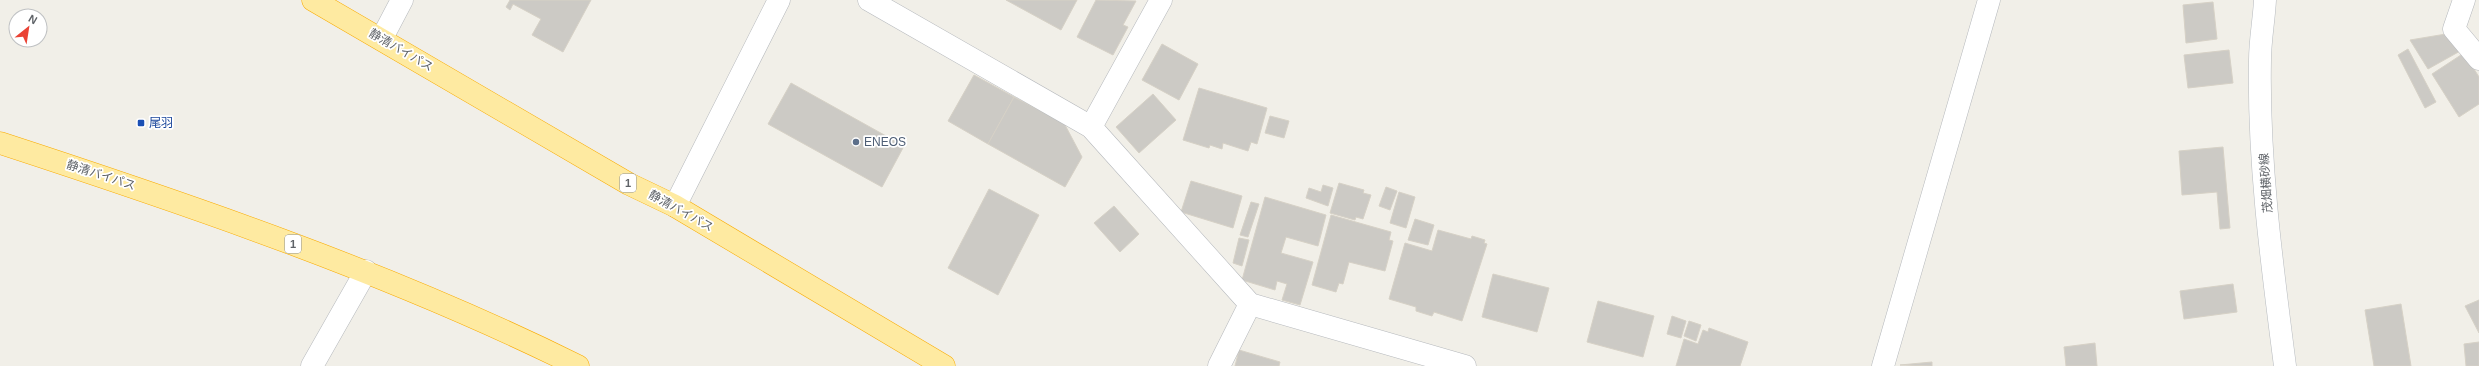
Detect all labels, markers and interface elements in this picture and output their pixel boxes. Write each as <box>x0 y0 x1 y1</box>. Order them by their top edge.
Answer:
north arrow <box>8 8 48 48</box>
text: N <box>27 12 39 27</box>
street label: 静清バイパス <box>366 26 436 74</box>
place label: 尾羽 <box>149 116 173 130</box>
marker: 尾羽 <box>136 118 146 128</box>
place label: ENEOS <box>864 135 906 149</box>
marker: ENEOS <box>851 137 861 147</box>
street label: 茂畑横砂線 <box>2257 153 2275 213</box>
street label: 静清バイパス <box>65 157 137 193</box>
road number: 1 <box>620 174 636 192</box>
street label: 静清バイパス <box>646 187 716 235</box>
road number: 1 <box>285 235 301 253</box>

